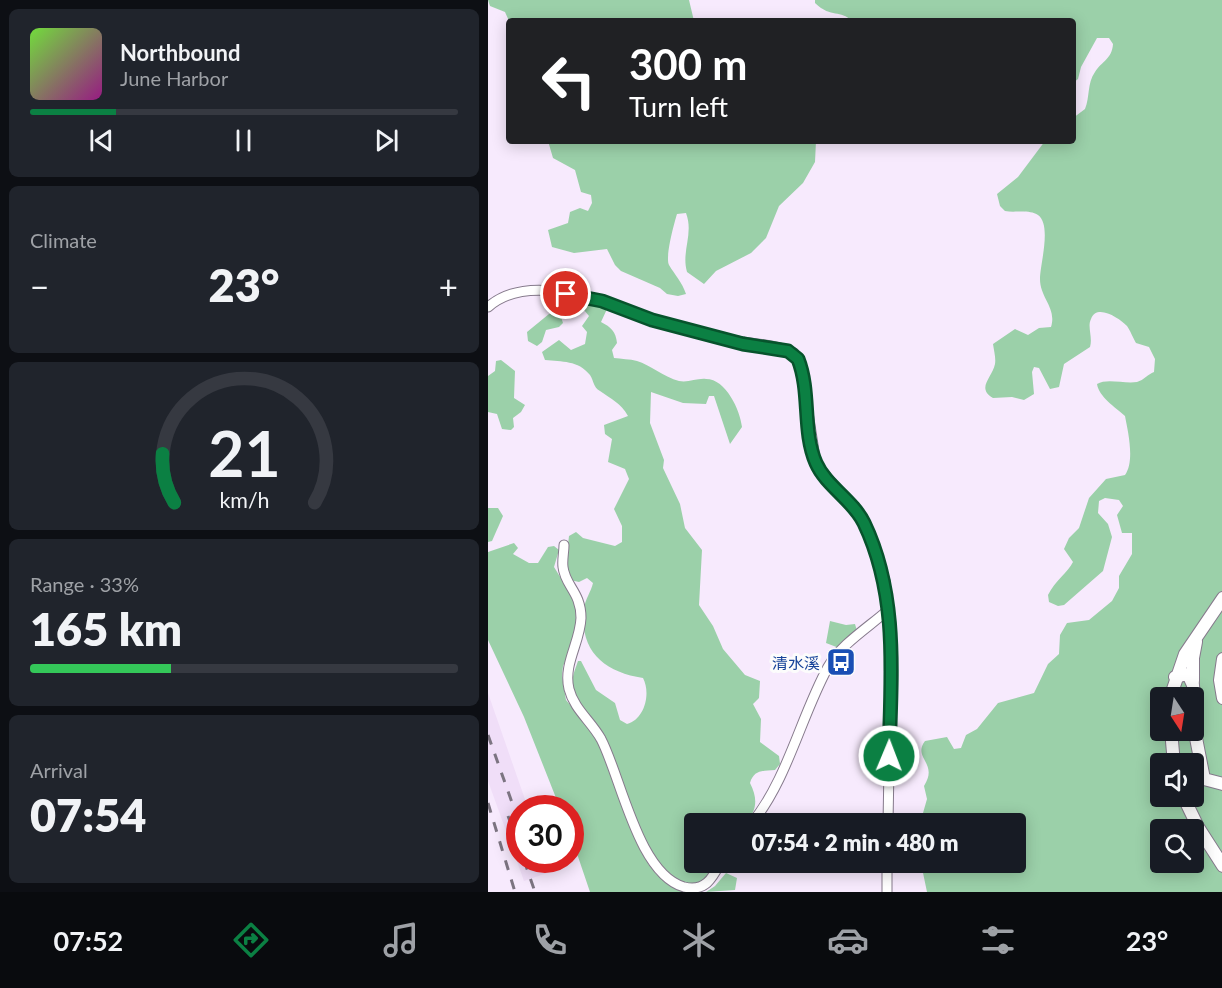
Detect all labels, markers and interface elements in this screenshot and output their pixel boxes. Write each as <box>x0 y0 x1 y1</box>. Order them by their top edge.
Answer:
text: Northbound <box>120 39 240 66</box>
text: 300 m <box>629 39 747 89</box>
icon: left <box>530 42 608 120</box>
text: June Harbor <box>120 66 228 90</box>
text: Turn left <box>629 90 728 123</box>
icon: previous <box>85 124 118 157</box>
icon: pause <box>227 124 260 157</box>
icon: next <box>370 124 403 157</box>
text: Climate <box>30 228 97 252</box>
text: 23° <box>209 258 279 312</box>
text: − <box>30 266 49 306</box>
text: + <box>439 266 458 306</box>
pin <box>540 268 591 319</box>
icon: arrive <box>549 277 582 310</box>
text: 21 <box>208 415 280 490</box>
text: km/h <box>219 487 269 513</box>
text: Range · 33% <box>30 572 139 596</box>
text: 165 km <box>30 602 182 656</box>
bus stop icon: 清水溪 <box>825 646 857 678</box>
place label: 清水溪 <box>772 653 820 672</box>
north arrow <box>1150 687 1204 741</box>
map controls <box>1150 687 1204 873</box>
position arrow <box>857 724 921 788</box>
button: sound <box>1150 753 1204 807</box>
text: Arrival <box>30 758 88 782</box>
text: 07:54 <box>30 788 146 842</box>
speed limit sign: 30 <box>506 795 584 873</box>
button: search <box>1150 819 1204 873</box>
text: 07:54 · 2 min · 480 m <box>752 829 958 856</box>
icon: directions <box>230 919 272 961</box>
icon: music <box>380 919 422 961</box>
icon: phone <box>529 919 571 961</box>
icon: climate <box>678 919 720 961</box>
icon: car <box>827 919 869 961</box>
icon: filters <box>977 919 1019 961</box>
text: 07:52 <box>54 924 123 957</box>
text: 23° <box>1126 924 1168 957</box>

